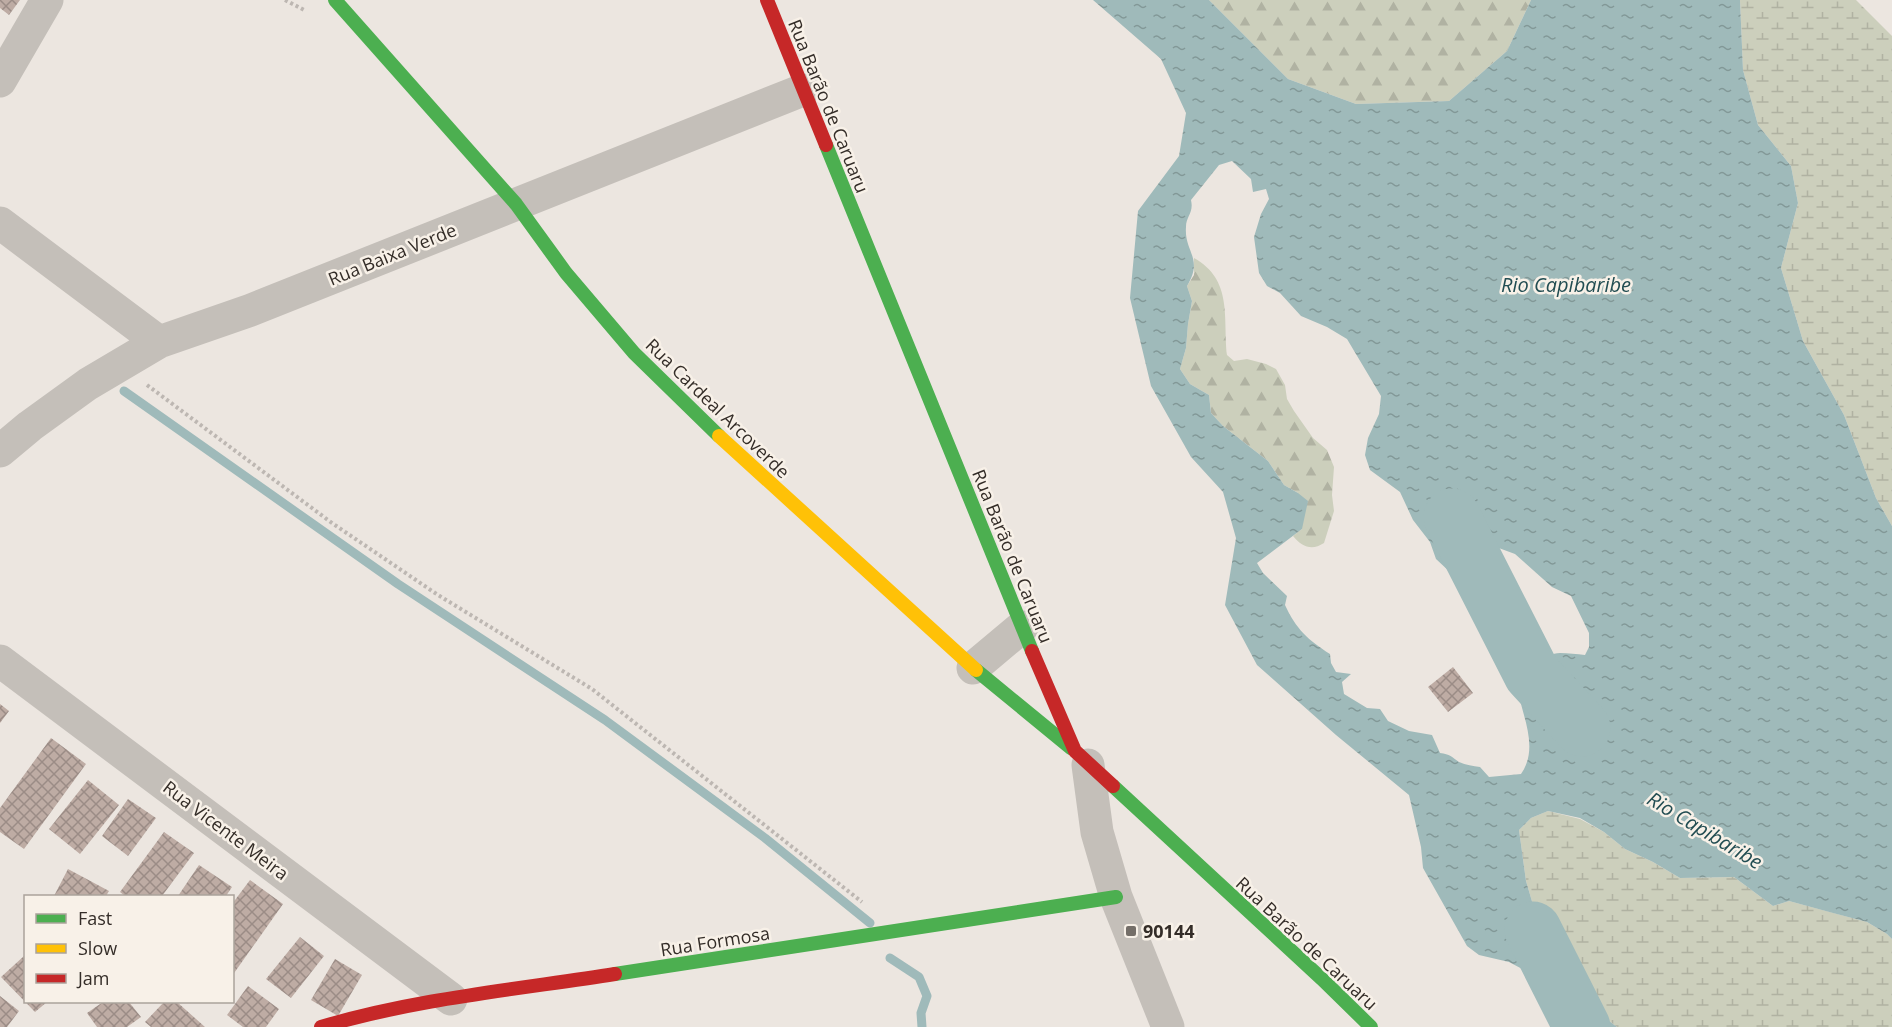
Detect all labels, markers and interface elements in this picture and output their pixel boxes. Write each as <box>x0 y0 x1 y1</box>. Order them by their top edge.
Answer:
street label: Rua Barão de Caruaru <box>783 16 875 196</box>
street label: Rua Baixa Verde <box>324 217 460 291</box>
water label: Rio Capibaribe <box>1501 271 1631 298</box>
street label: Rua Cardeal Arcoverde <box>641 333 795 483</box>
street label: Rua Barão de Caruaru <box>967 466 1059 646</box>
street label: Rua Vicente Meira <box>158 775 294 885</box>
water label: Rio Capibaribe <box>1642 785 1768 875</box>
street label: Rua Barão de Caruaru <box>1231 871 1383 1015</box>
legend <box>24 895 234 1003</box>
text: Fast <box>78 906 112 930</box>
place label: 90144 <box>1143 919 1194 943</box>
street label: Rua Formosa <box>659 921 771 961</box>
marker: 90144 <box>1124 924 1138 938</box>
text: Slow <box>78 936 117 960</box>
text: Jam <box>76 966 110 990</box>

